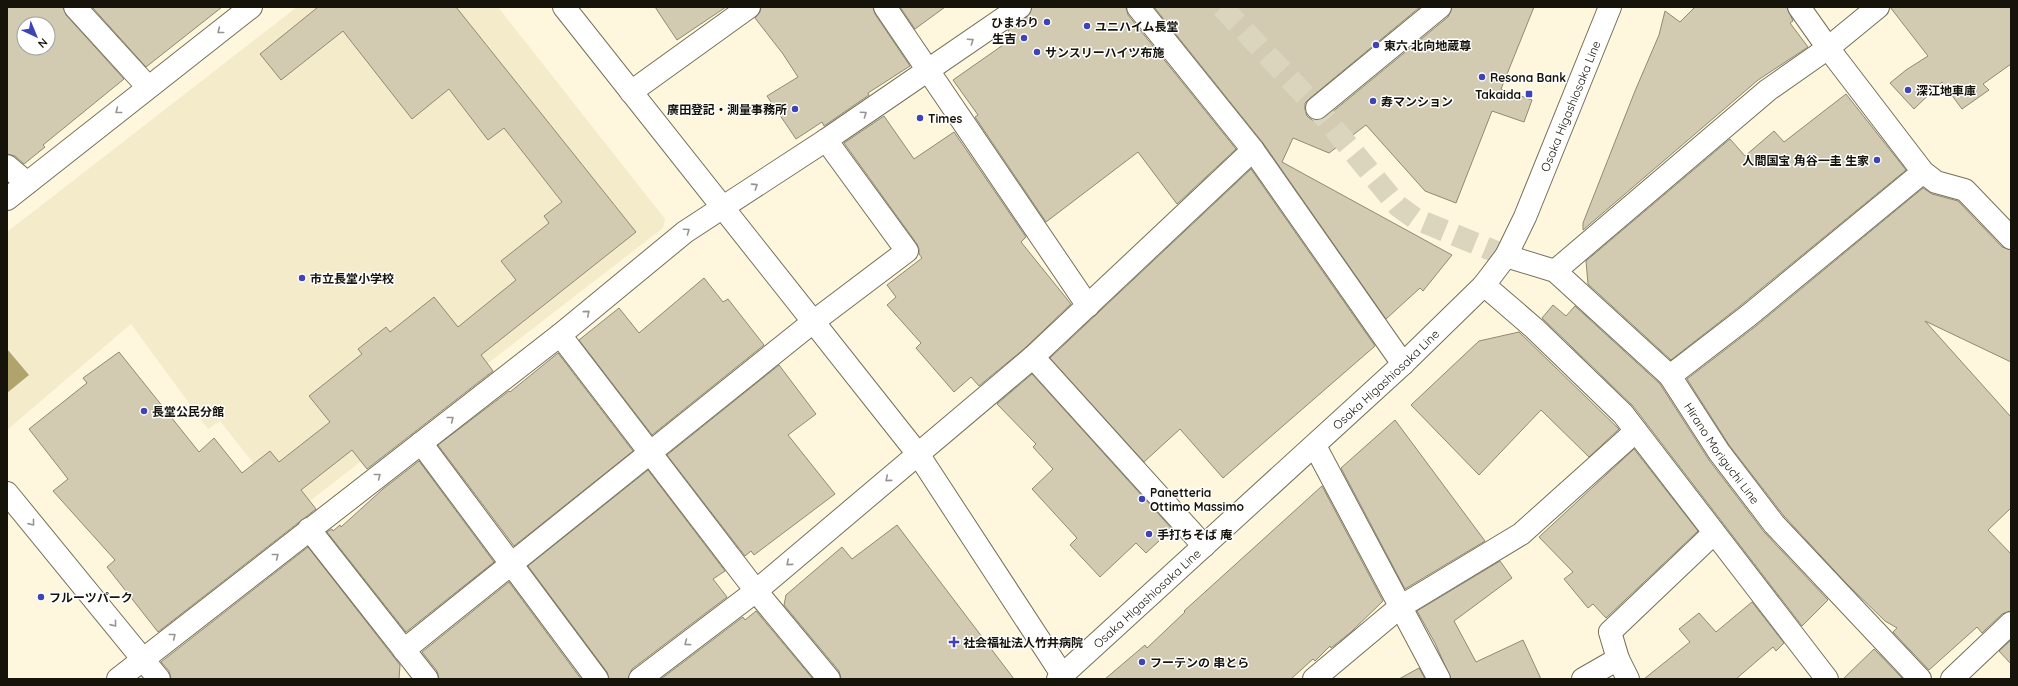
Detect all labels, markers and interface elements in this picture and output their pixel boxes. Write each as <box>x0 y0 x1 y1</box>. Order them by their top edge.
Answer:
place label: ひまわり <box>991 15 1039 30</box>
north arrow <box>16 16 56 56</box>
marker: ひまわり <box>1042 17 1052 27</box>
place label: ユニハイム長堂 <box>1095 19 1179 34</box>
marker: ユニハイム長堂 <box>1082 21 1092 31</box>
one-way arrow <box>218 26 225 33</box>
place label: 生吉 <box>992 31 1016 46</box>
marker: 生吉 <box>1019 33 1029 43</box>
text: N <box>35 35 51 51</box>
place label: 東六 北向地蔵尊 <box>1384 38 1471 53</box>
street label: Osaka Higashiosaka Line <box>1537 38 1603 174</box>
one-way arrow <box>966 39 973 46</box>
marker: 東六 北向地蔵尊 <box>1371 40 1381 50</box>
place label: サンスリーハイツ布施 <box>1045 45 1164 60</box>
marker: サンスリーハイツ布施 <box>1032 47 1042 57</box>
place label: Resona Bank <box>1490 70 1566 85</box>
marker: Resona Bank <box>1477 72 1487 82</box>
place label: 深江地車庫 <box>1916 83 1976 98</box>
marker: 深江地車庫 <box>1903 85 1913 95</box>
place label: Takaida <box>1475 87 1521 102</box>
marker: Takaida <box>1524 89 1534 99</box>
place label: 寿マンション <box>1381 94 1453 109</box>
marker: 寿マンション <box>1368 96 1378 106</box>
place label: 廣田登記・測量事務所 <box>667 102 787 117</box>
marker: 廣田登記・測量事務所 <box>790 104 800 114</box>
one-way arrow <box>115 106 122 113</box>
place label: Times <box>928 111 962 126</box>
one-way arrow <box>859 112 866 119</box>
marker: Times <box>915 113 925 123</box>
place label: 人間国宝 角谷一圭 生家 <box>1742 153 1869 168</box>
marker: 人間国宝 角谷一圭 生家 <box>1872 155 1882 165</box>
one-way arrow <box>751 183 758 191</box>
one-way arrow <box>683 228 690 235</box>
place label: 市立長堂小学校 <box>310 271 394 286</box>
marker: 市立長堂小学校 <box>297 273 307 283</box>
one-way arrow <box>582 310 590 317</box>
street label: Osaka Higashiosaka Line <box>1329 326 1442 432</box>
street label: Hirano Moriguchi Line <box>1681 399 1763 507</box>
place label: 長堂公民分館 <box>152 404 224 419</box>
marker: 長堂公民分館 <box>139 406 149 416</box>
one-way arrow <box>447 417 454 424</box>
one-way arrow <box>374 473 381 480</box>
one-way arrow <box>886 475 893 482</box>
place label: Panetteria Ottimo Massimo <box>1150 485 1244 514</box>
marker: Panetteria Ottimo Massimo <box>1137 494 1147 504</box>
one-way arrow <box>27 519 34 526</box>
place label: 手打ちそば 庵 <box>1157 527 1232 542</box>
marker: 手打ちそば 庵 <box>1144 529 1154 539</box>
street label: Osaka Higashiosaka Line <box>1090 545 1204 651</box>
one-way arrow <box>271 553 278 560</box>
one-way arrow <box>786 559 794 566</box>
place label: フルーツパーク <box>49 590 133 605</box>
marker: フルーツパーク <box>36 592 46 602</box>
one-way arrow <box>109 620 116 627</box>
one-way arrow <box>169 633 176 640</box>
place label: 社会福祉法人竹井病院 <box>963 635 1083 650</box>
marker: 社会福祉法人竹井病院 <box>948 636 960 648</box>
one-way arrow <box>684 639 691 646</box>
place label: フーテンの 串とら <box>1150 655 1249 670</box>
marker: フーテンの 串とら <box>1137 657 1147 667</box>

